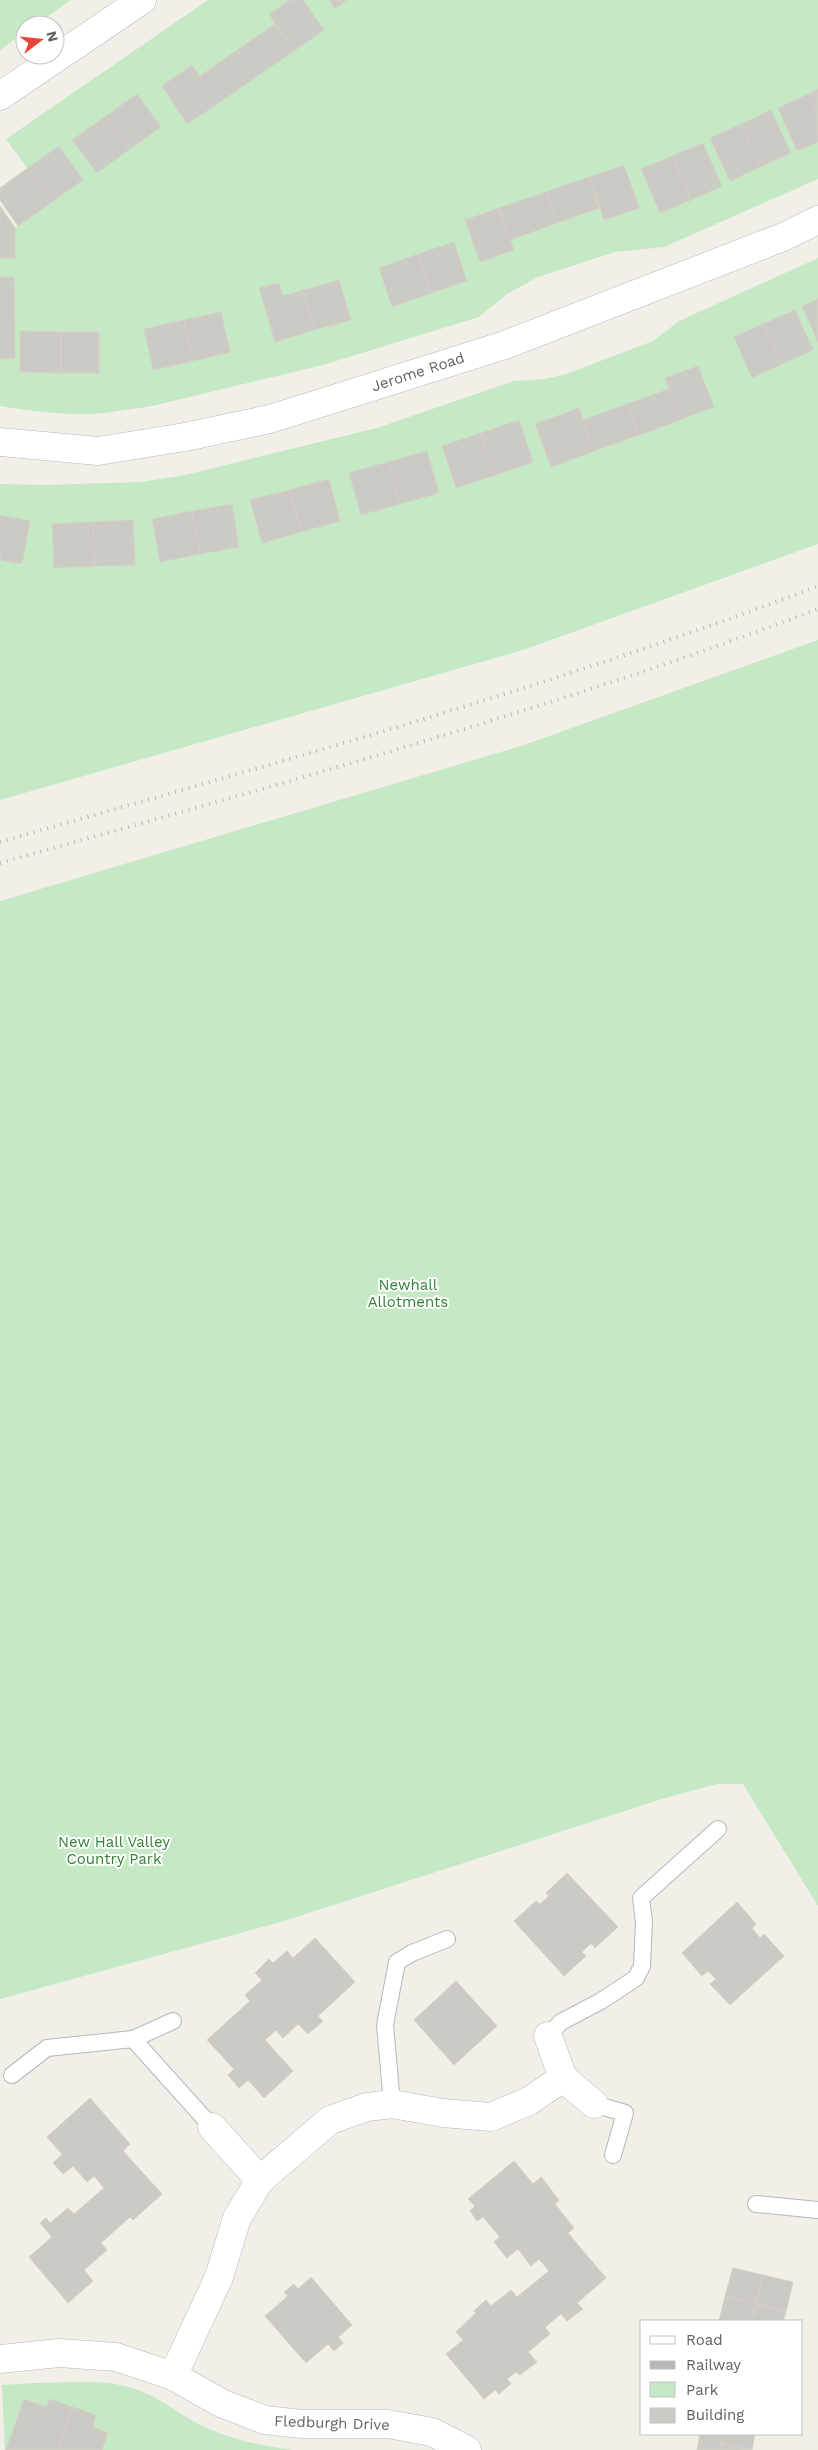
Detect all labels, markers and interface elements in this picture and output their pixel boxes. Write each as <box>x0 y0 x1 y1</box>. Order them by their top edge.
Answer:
north arrow <box>15 15 65 65</box>
text: N <box>43 29 62 44</box>
street label: Jerome Road <box>369 349 467 395</box>
park label: Newhall Allotments <box>368 1276 448 1311</box>
park label: New Hall Valley Country Park <box>58 1833 170 1868</box>
legend <box>640 2320 803 2435</box>
text: Road <box>686 2331 723 2349</box>
text: Railway <box>686 2356 741 2374</box>
text: Park <box>686 2381 719 2399</box>
text: Building <box>686 2406 744 2424</box>
street label: Fledburgh Drive <box>274 2412 390 2434</box>

